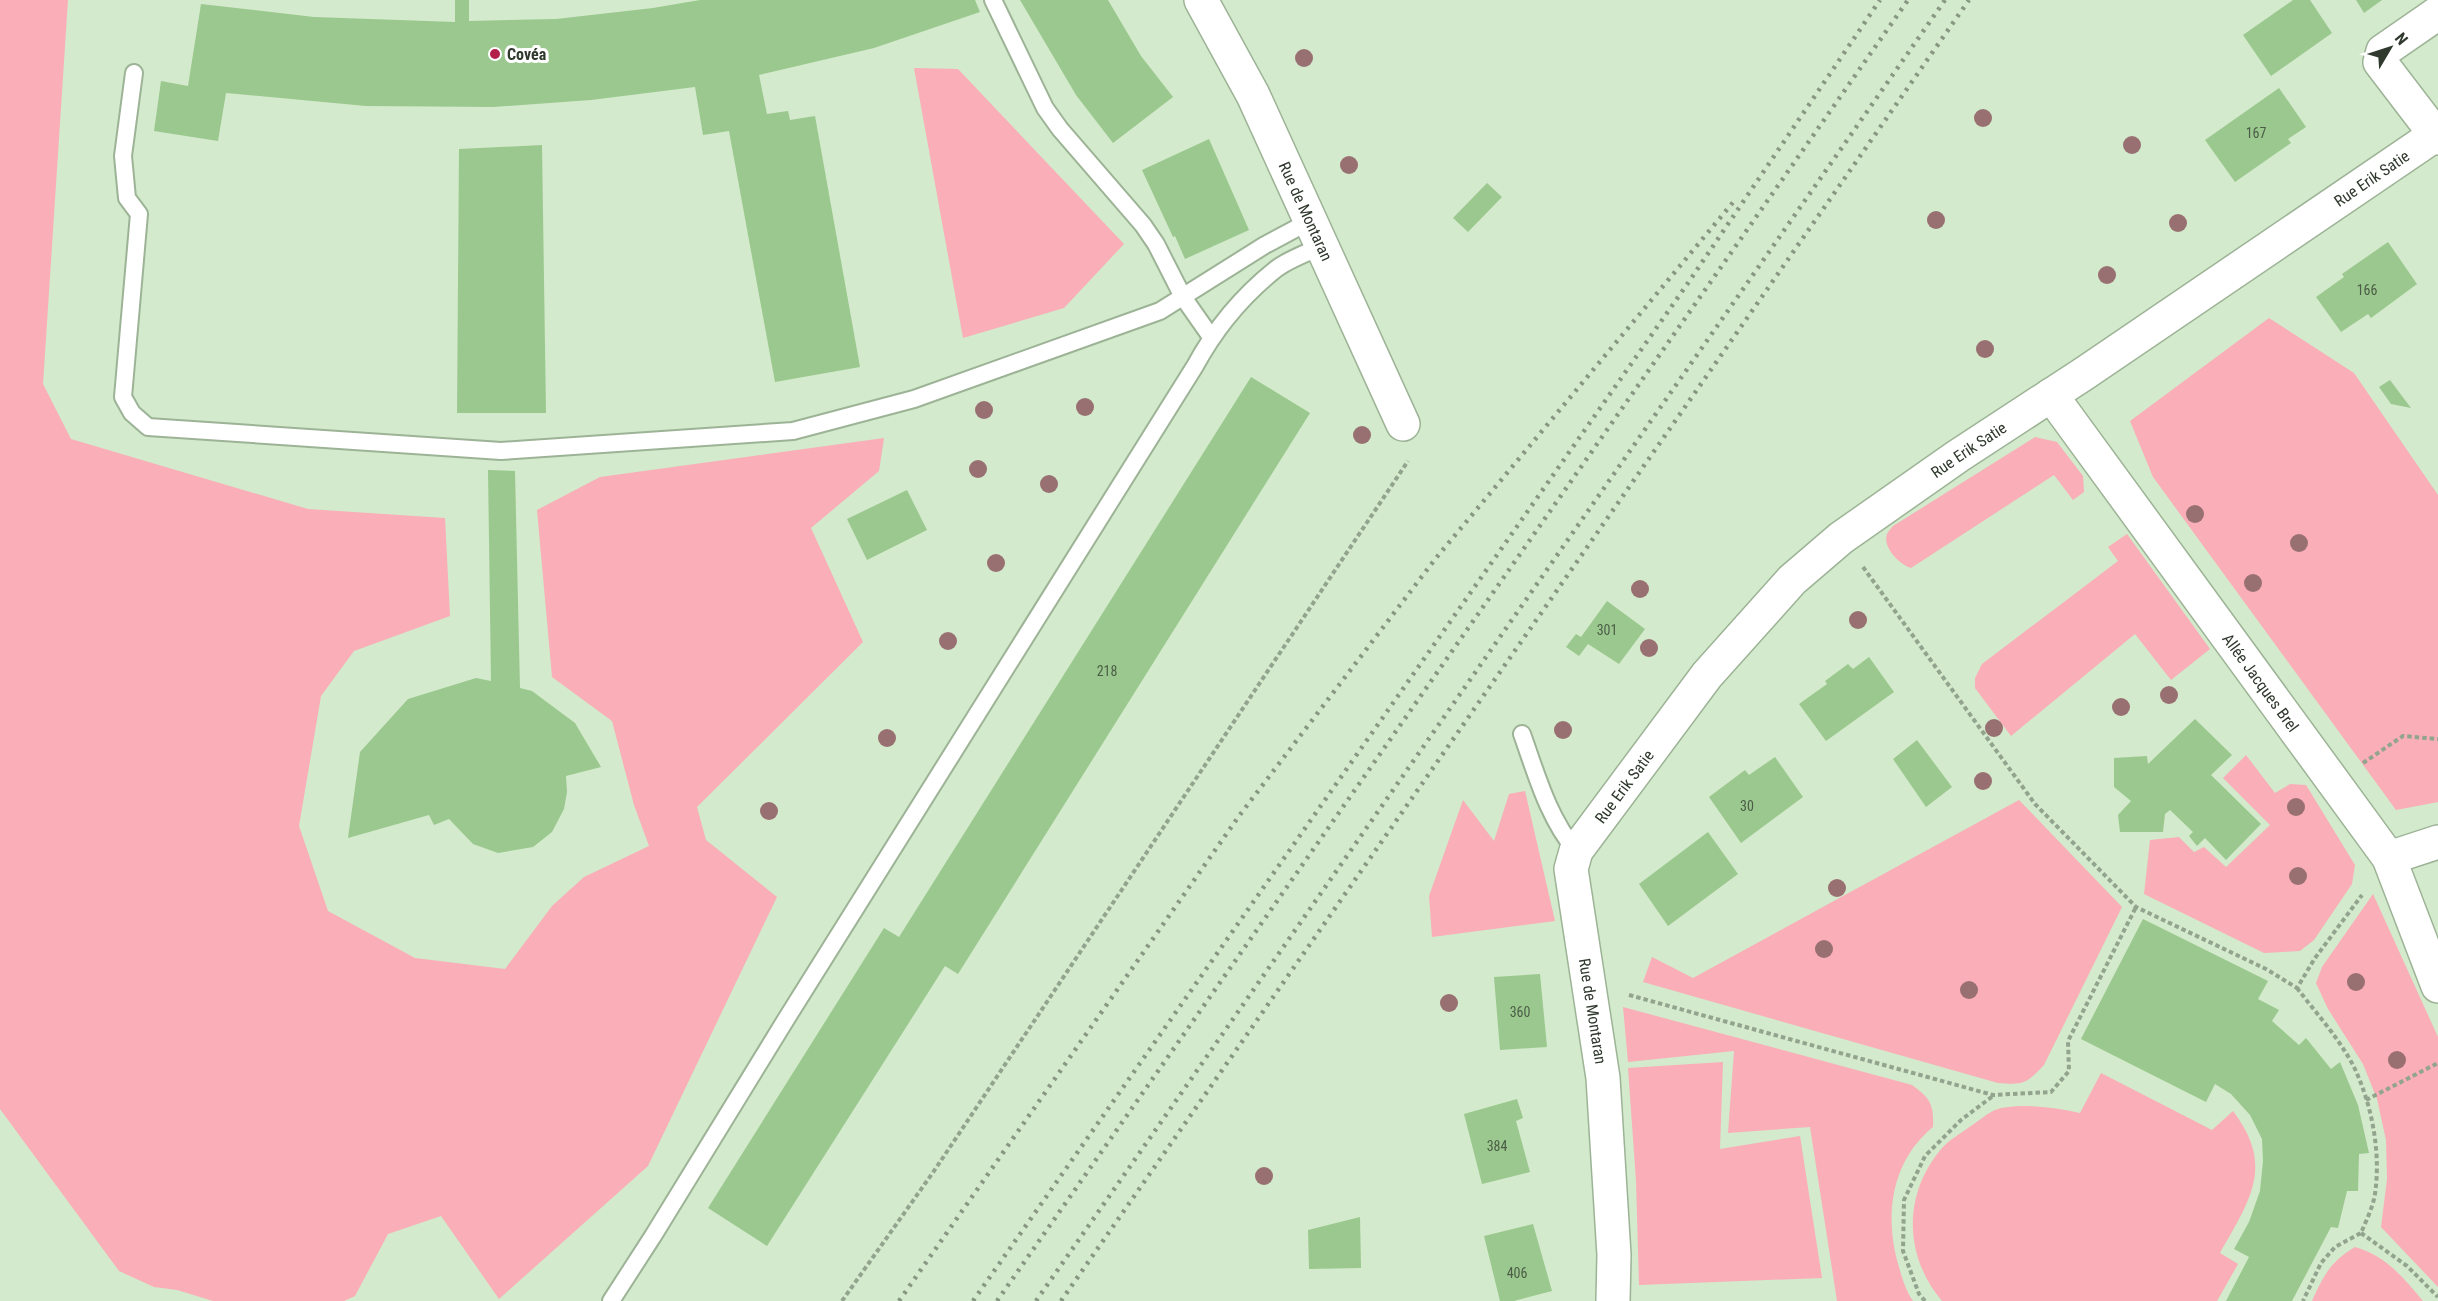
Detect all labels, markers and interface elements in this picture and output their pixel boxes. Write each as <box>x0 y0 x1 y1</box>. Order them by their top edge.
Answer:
north arrow <box>2360 18 2420 78</box>
text: N <box>2391 29 2412 49</box>
place label: Covéa <box>507 45 547 64</box>
marker: Covéa <box>488 47 502 61</box>
house number: 167 <box>2246 125 2266 141</box>
street label: Rue Erik Satie <box>2331 146 2413 211</box>
street label: Rue de Montaran <box>1275 159 1336 264</box>
house number: 166 <box>2357 282 2377 298</box>
street label: Rue Erik Satie <box>1927 418 2010 482</box>
house number: 301 <box>1597 622 1617 638</box>
street label: Allée Jacques Brel <box>2218 630 2303 736</box>
house number: 218 <box>1097 663 1117 679</box>
street label: Rue Erik Satie <box>1591 746 1658 827</box>
house number: 30 <box>1740 798 1754 814</box>
street label: Rue de Montaran <box>1575 957 1610 1065</box>
house number: 360 <box>1510 1004 1530 1020</box>
house number: 384 <box>1487 1138 1507 1154</box>
house number: 406 <box>1507 1265 1527 1281</box>

